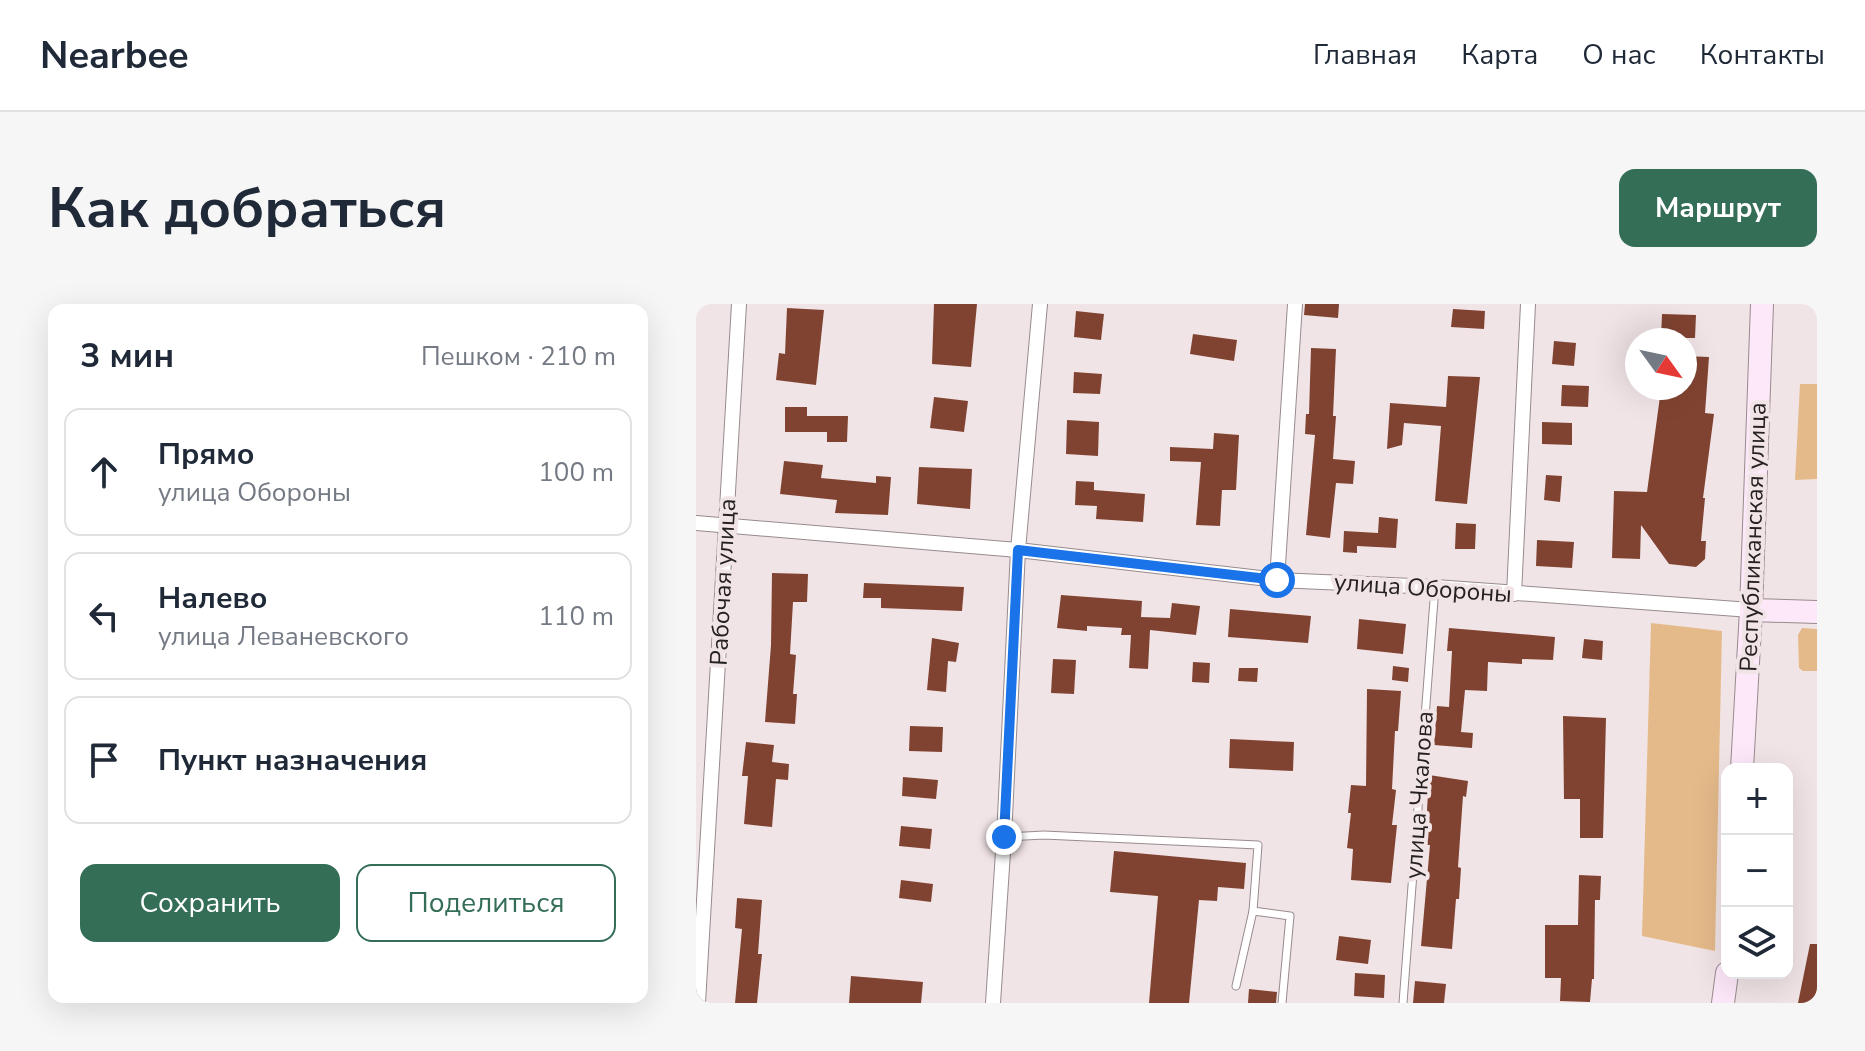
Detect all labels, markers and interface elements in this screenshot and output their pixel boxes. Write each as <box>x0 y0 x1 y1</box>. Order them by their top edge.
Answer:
text: Nearbee <box>40 30 189 81</box>
text: Главная <box>1313 36 1417 74</box>
text: Карта <box>1461 36 1538 74</box>
text: О нас <box>1582 36 1656 74</box>
text: Контакты <box>1700 36 1825 74</box>
button: Маршрут <box>1619 169 1817 247</box>
text: Как добраться <box>48 170 446 247</box>
north arrow <box>1625 328 1697 400</box>
text: 3 мин <box>80 333 174 379</box>
text: Пешком · 210 m <box>421 339 616 374</box>
street label: Республиканская улица <box>1732 402 1774 672</box>
text: Прямо <box>158 434 255 475</box>
icon: ahead <box>82 450 126 494</box>
text: 100 m <box>538 455 614 490</box>
text: улица Обороны <box>158 475 351 510</box>
street label: Рабочая улица <box>703 498 743 666</box>
route start <box>1259 562 1295 598</box>
street label: улица Обороны <box>1333 566 1513 610</box>
text: Налево <box>158 578 267 619</box>
icon: left <box>82 594 126 638</box>
text: 110 m <box>538 599 614 634</box>
text: улица Леваневского <box>158 619 409 654</box>
street label: улица Чкалова <box>1397 710 1441 880</box>
icon: arrive <box>82 738 126 782</box>
text: Пункт назначения <box>158 740 427 781</box>
map controls <box>1721 763 1793 979</box>
button: + <box>1721 763 1793 835</box>
route end <box>986 819 1022 855</box>
button: − <box>1721 835 1793 907</box>
button: Сохранить <box>80 864 340 942</box>
button: Поделиться <box>356 864 616 942</box>
button: layers <box>1721 907 1793 979</box>

